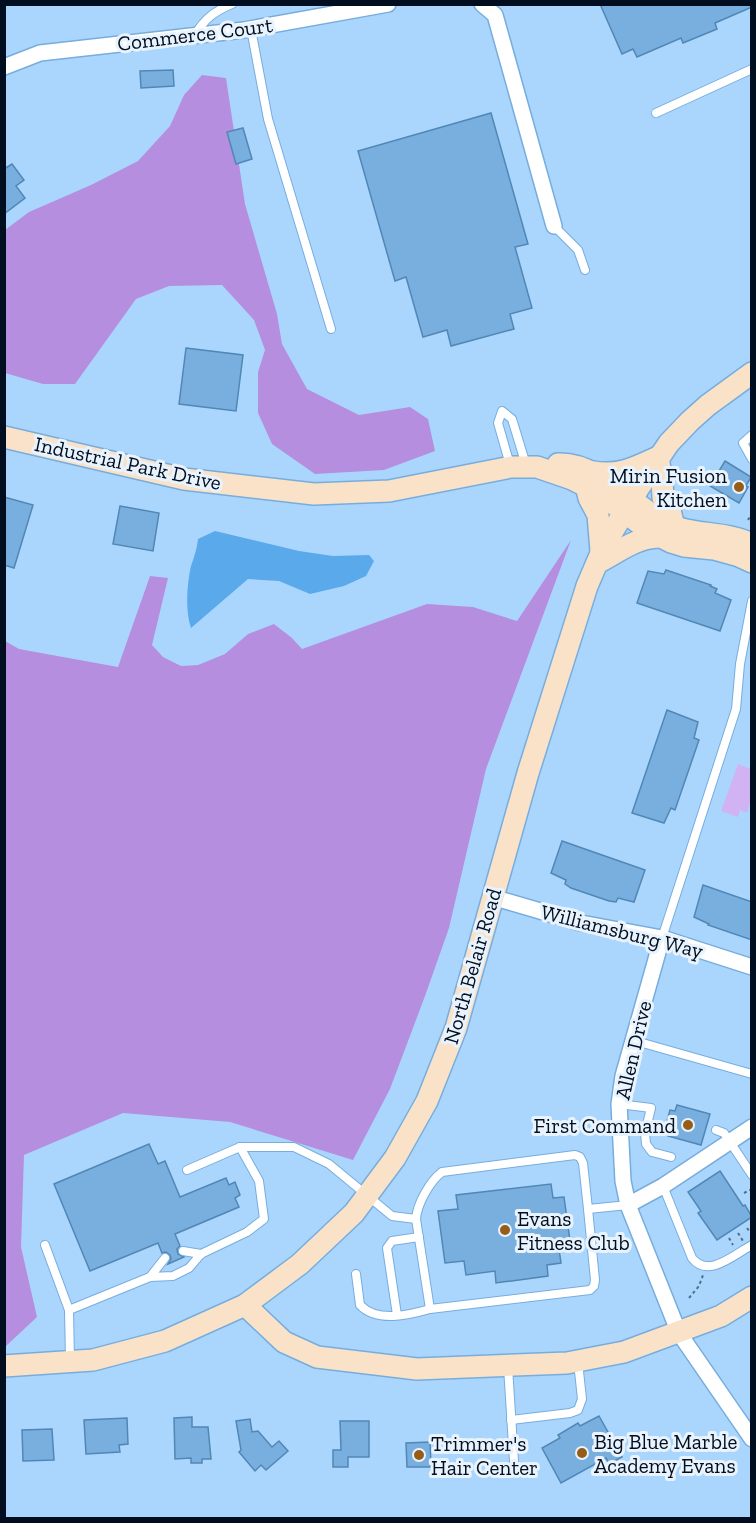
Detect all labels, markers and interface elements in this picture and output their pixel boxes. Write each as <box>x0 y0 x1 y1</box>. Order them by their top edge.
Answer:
street label: Commerce Court <box>116 12 274 56</box>
street label: Industrial Park Drive <box>32 431 224 495</box>
place label: Mirin Fusion Kitchen <box>610 463 727 512</box>
marker: Mirin Fusion Kitchen <box>732 480 746 494</box>
street label: North Belair Road <box>438 885 506 1047</box>
street label: Williamsburg Way <box>538 899 706 963</box>
street label: Allen Drive <box>609 998 657 1102</box>
place label: First Command <box>534 1113 676 1138</box>
marker: First Command <box>681 1118 695 1132</box>
place label: Evans Fitness Club <box>517 1206 630 1255</box>
marker: Evans Fitness Club <box>498 1223 512 1237</box>
place label: Big Blue Marble Academy Evans <box>594 1429 737 1478</box>
place label: Trimmer's Hair Center <box>431 1431 538 1480</box>
marker: Big Blue Marble Academy Evans <box>575 1446 589 1460</box>
marker: Trimmer's Hair Center <box>412 1448 426 1462</box>

